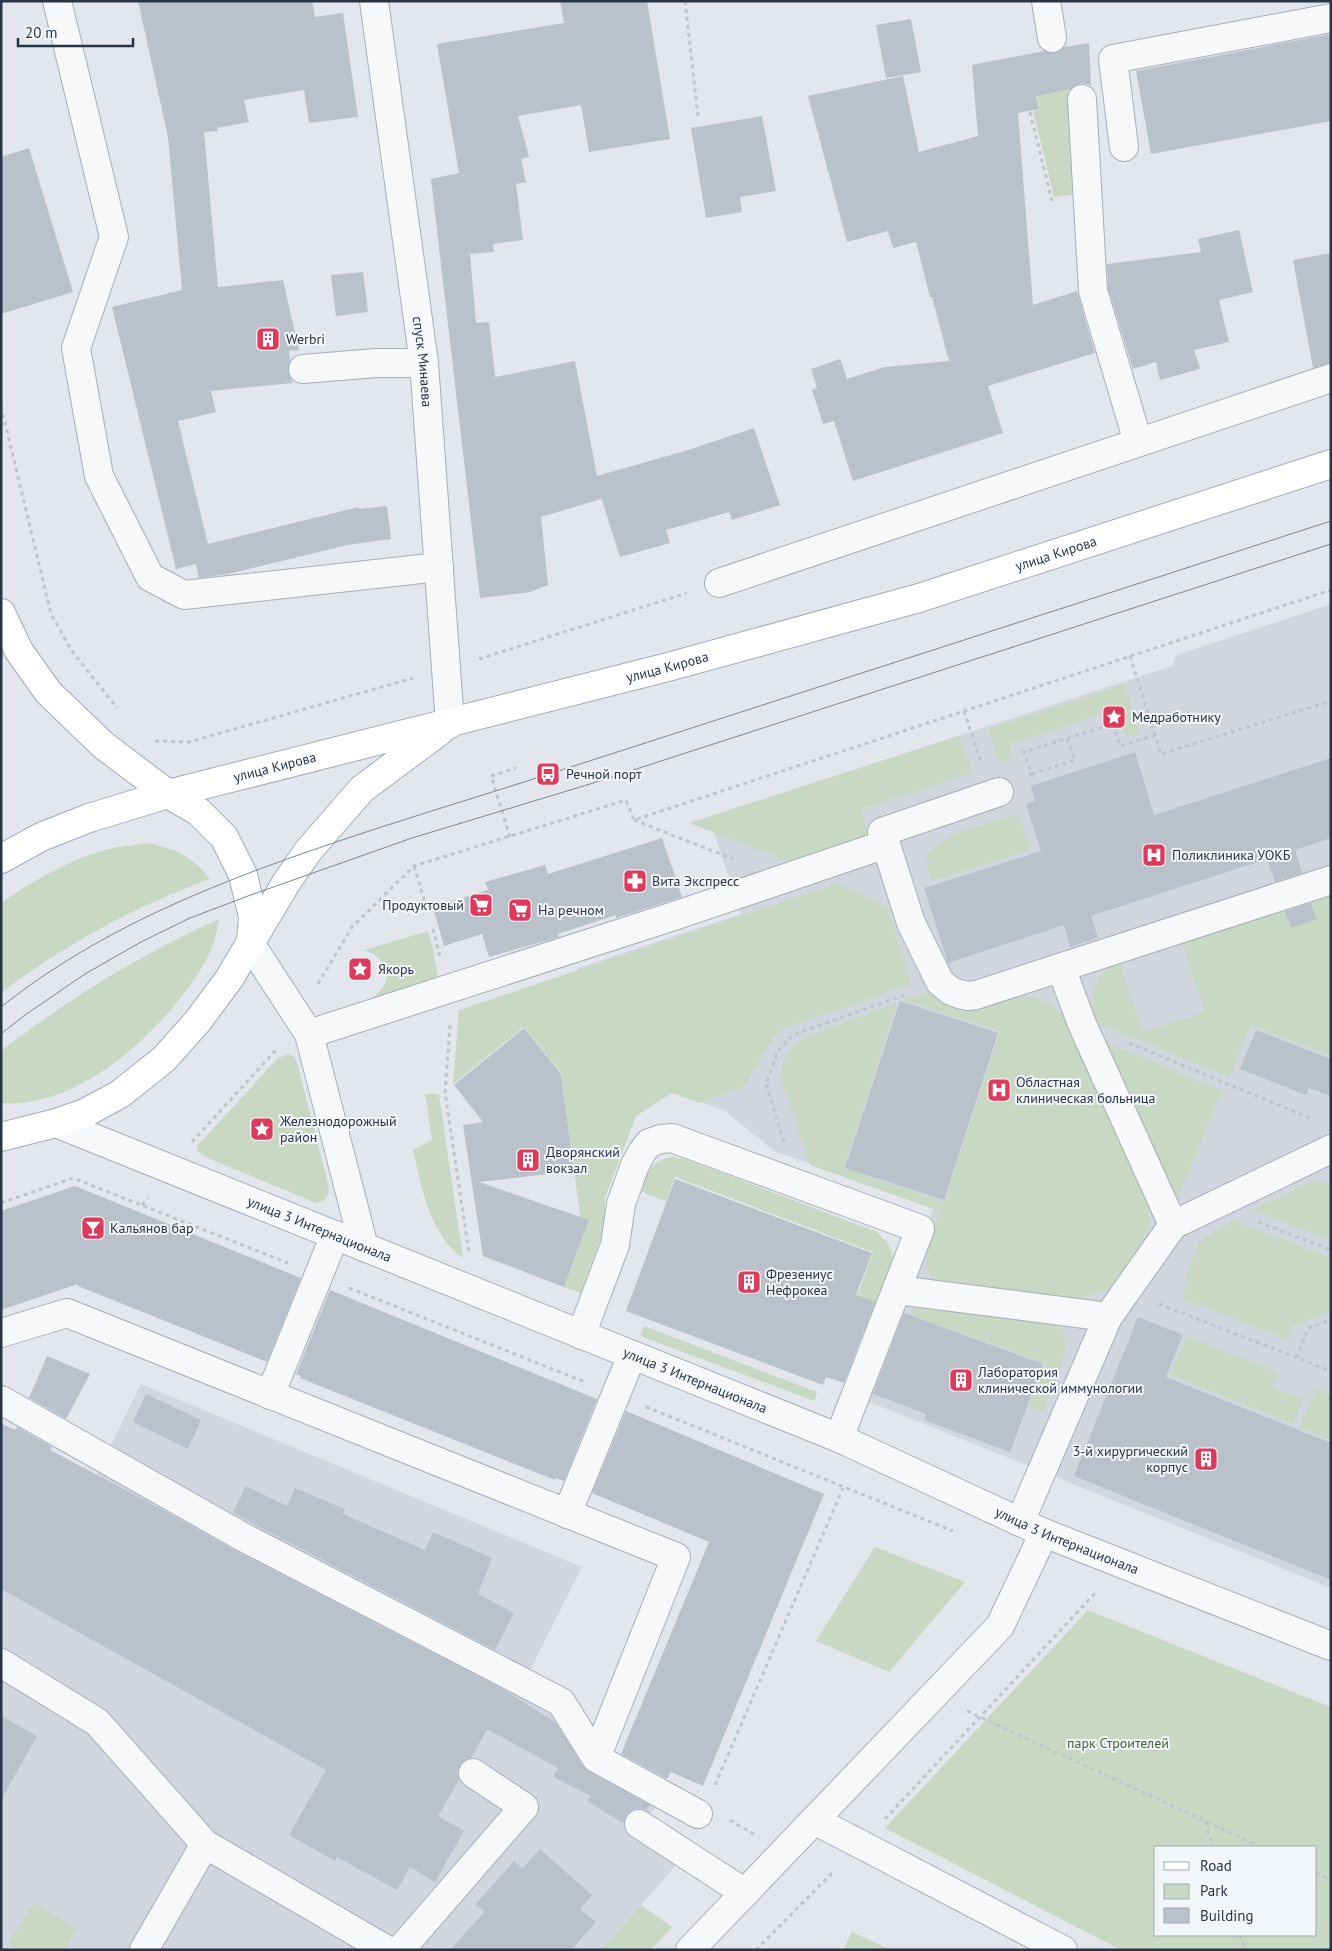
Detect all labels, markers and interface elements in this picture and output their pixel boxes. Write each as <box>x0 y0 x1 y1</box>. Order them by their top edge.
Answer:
scale bar <box>18 15 132 47</box>
text: 20 m <box>25 23 58 42</box>
street label: спуск Минаева <box>409 315 436 408</box>
building icon: Werbri <box>255 326 281 352</box>
place label: Werbri <box>286 330 325 348</box>
street label: улица Кирова <box>1013 532 1099 575</box>
street label: улица Кирова <box>624 647 711 686</box>
place icon: Медработнику <box>1101 704 1127 730</box>
place label: Медработнику <box>1132 708 1221 726</box>
street label: улица Кирова <box>232 748 318 786</box>
bus stop icon: Речной порт <box>535 761 561 787</box>
place label: Речной порт <box>566 765 642 783</box>
hospital icon: Поликлиника УОКБ <box>1141 842 1167 868</box>
place label: Поликлиника УОКБ <box>1172 846 1291 864</box>
pharmacy icon: Вита Экспресс <box>622 868 648 894</box>
place label: Вита Экспресс <box>652 872 739 890</box>
supermarket icon: Продуктовый <box>468 892 494 918</box>
place label: Продуктовый <box>382 896 464 914</box>
supermarket icon: На речном <box>507 897 533 923</box>
place label: На речном <box>538 901 604 919</box>
place icon: Якорь <box>347 956 373 982</box>
place label: Якорь <box>378 960 415 978</box>
place label: Областная клиническая больница <box>1016 1073 1155 1107</box>
hospital icon: Областная клиническая больница <box>986 1077 1012 1103</box>
place label: Железнодорожный район <box>279 1112 397 1146</box>
place icon: Железнодорожный район <box>249 1116 275 1142</box>
place label: Дворянский вокзал <box>546 1143 620 1177</box>
building icon: Дворянский вокзал <box>515 1147 541 1173</box>
street label: улица 3 Интернационала <box>245 1192 394 1266</box>
bar icon: Кальянов бар <box>80 1215 106 1241</box>
place label: Кальянов бар <box>110 1219 193 1237</box>
place label: Фрезениус Нефрокеа <box>766 1265 833 1299</box>
building icon: Фрезениус Нефрокеа <box>736 1269 762 1295</box>
street label: улица 3 Интернационала <box>620 1343 770 1417</box>
place label: Лаборатория клинической иммунологии <box>977 1363 1143 1397</box>
building icon: Лаборатория клинической иммунологии <box>948 1367 974 1393</box>
place label: 3-й хирургический корпус <box>1073 1442 1188 1476</box>
building icon: 3-й хирургический корпус <box>1193 1446 1219 1472</box>
street label: улица 3 Интернационала <box>992 1503 1141 1578</box>
park label: парк Строителей <box>1067 1734 1169 1752</box>
legend <box>1154 1846 1317 1936</box>
text: Road <box>1200 1856 1232 1875</box>
text: Park <box>1200 1881 1228 1900</box>
text: Building <box>1200 1906 1254 1925</box>

